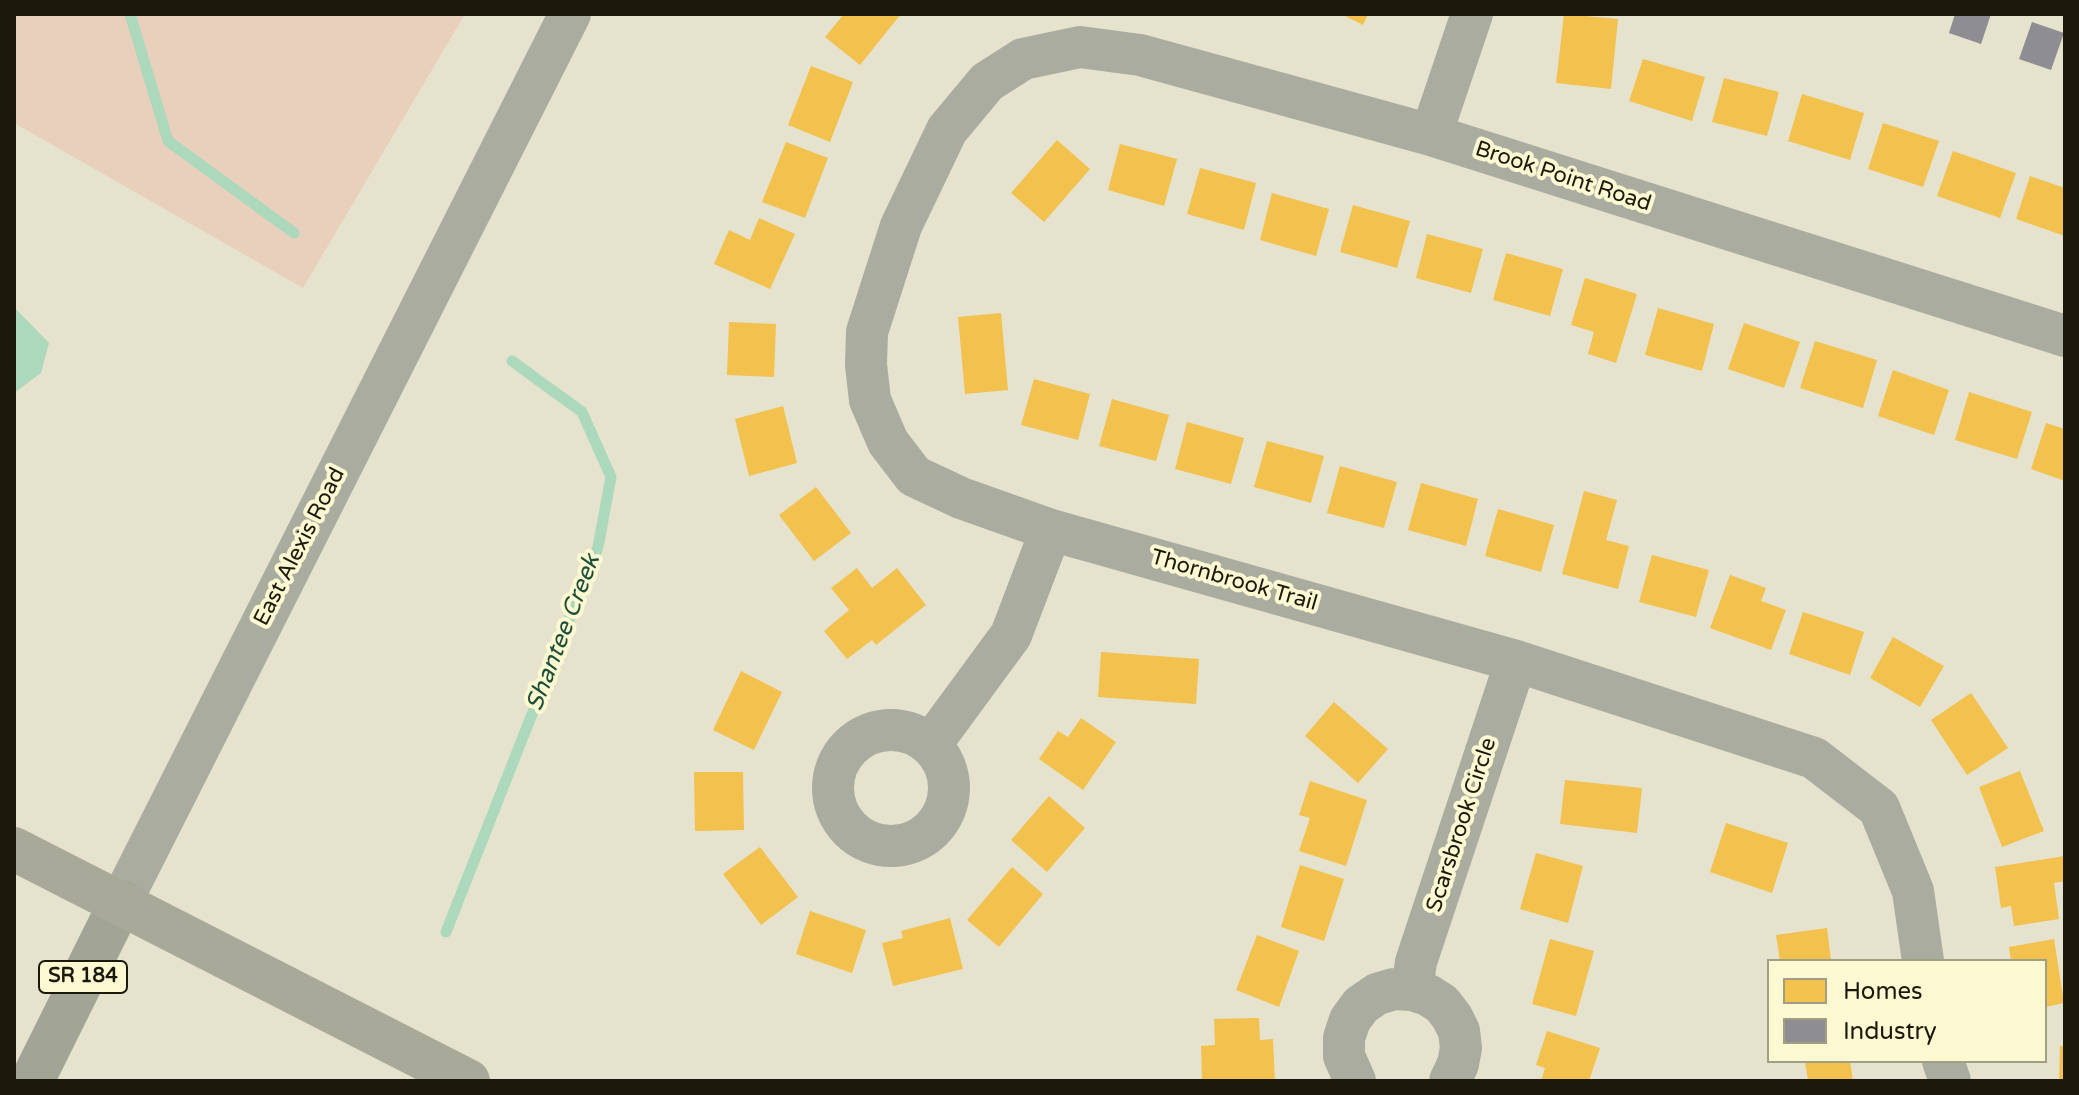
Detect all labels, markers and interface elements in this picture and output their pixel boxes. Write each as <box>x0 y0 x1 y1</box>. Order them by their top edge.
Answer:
street label: Brook Point Road <box>1472 136 1654 218</box>
street label: East Alexis Road <box>249 464 351 630</box>
street label: Thornbrook Trail <box>1148 545 1320 617</box>
water label: Shantee Creek <box>521 551 607 715</box>
street label: Scarsbrook Circle <box>1421 735 1503 915</box>
legend <box>1767 959 2047 1063</box>
road number: SR 184 <box>39 961 127 993</box>
text: Homes <box>1843 977 1923 1006</box>
text: Industry <box>1843 1017 1937 1046</box>

